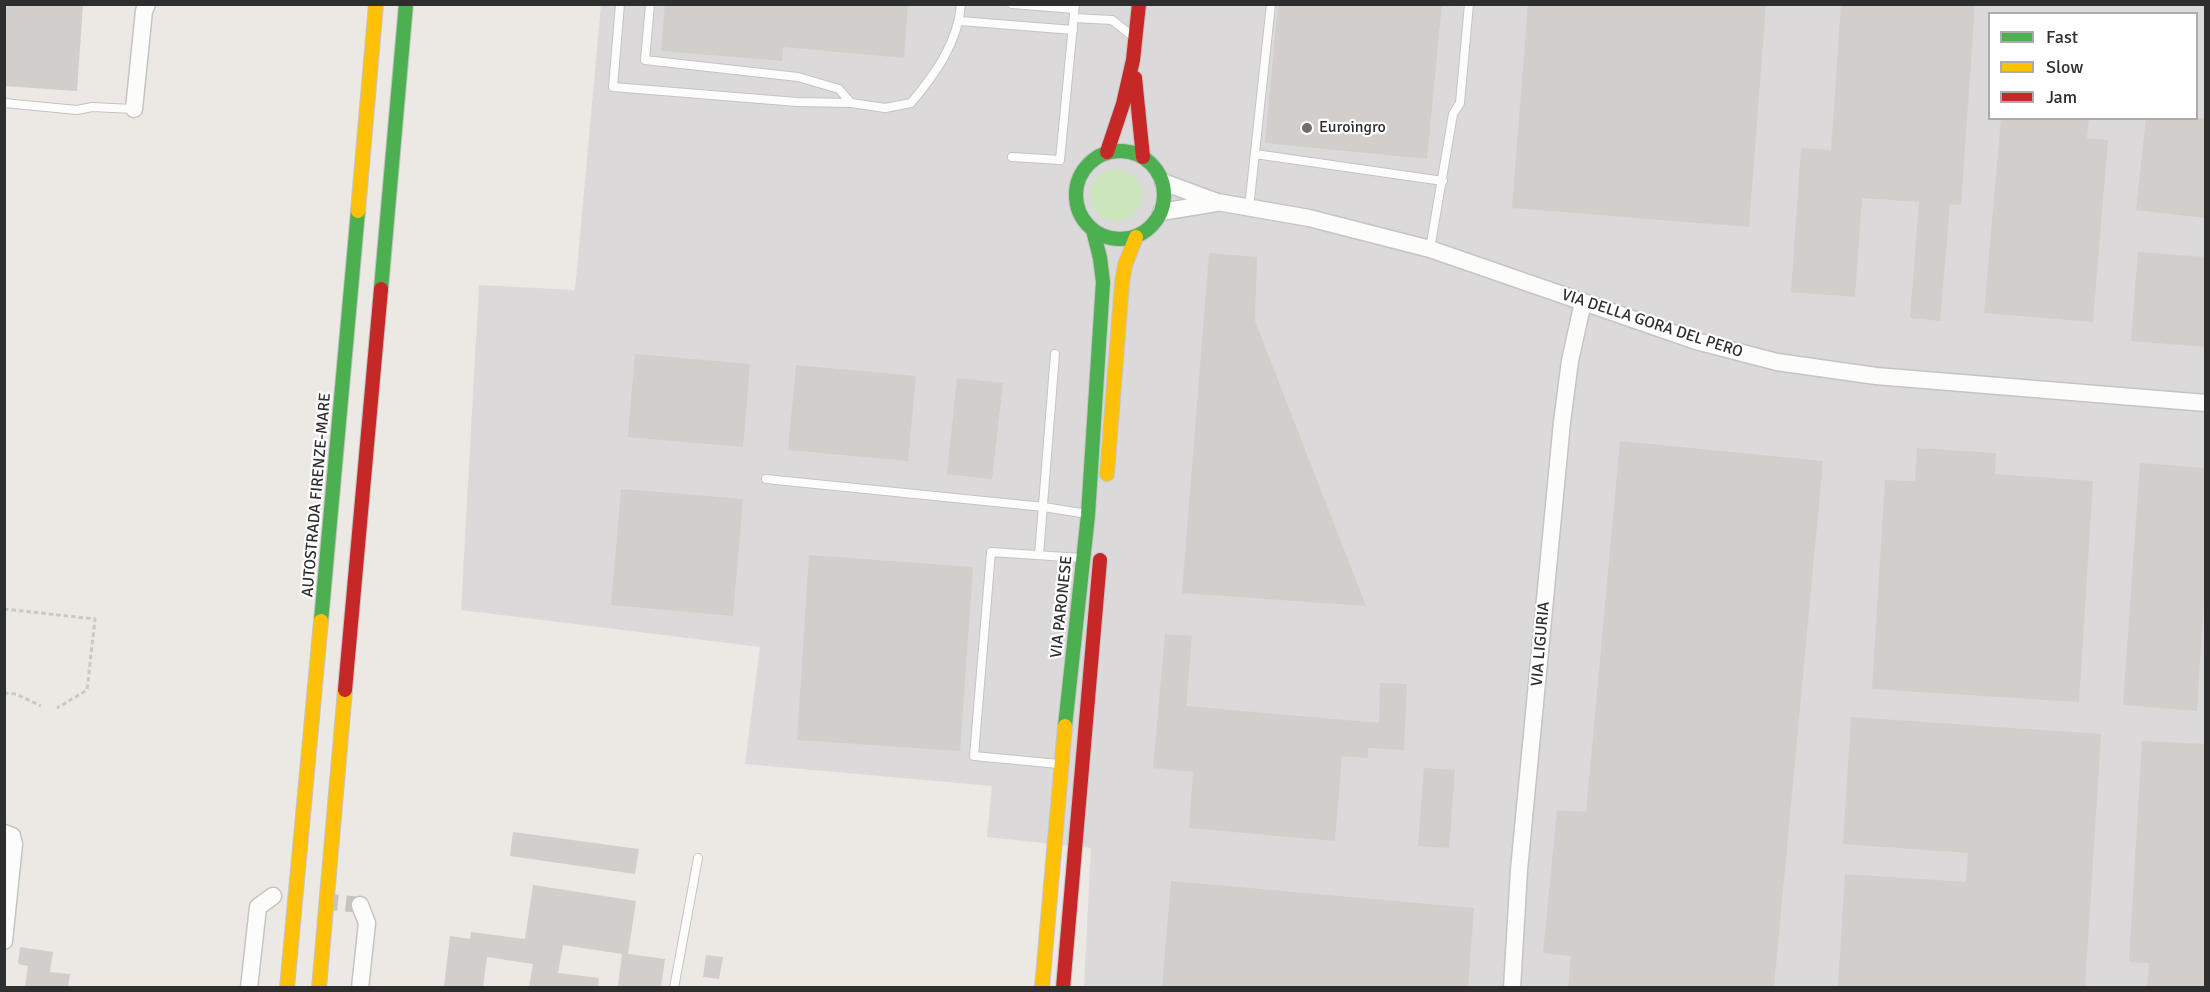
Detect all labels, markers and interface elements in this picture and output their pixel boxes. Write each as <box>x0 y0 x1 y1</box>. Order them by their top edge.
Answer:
legend <box>1988 12 2198 120</box>
text: Fast <box>2046 26 2078 48</box>
text: Slow <box>2046 56 2083 78</box>
text: Jam <box>2046 86 2077 108</box>
place label: Euroingro <box>1319 118 1386 138</box>
marker: Euroingro <box>1300 121 1314 135</box>
street label: VIA DELLA GORA DEL PERO <box>1559 286 1745 362</box>
street label: AUTOSTRADA FIRENZE-MARE <box>299 392 335 598</box>
street label: VIA PARONESE <box>1047 555 1077 659</box>
street label: VIA LIGURIA <box>1528 601 1554 687</box>

